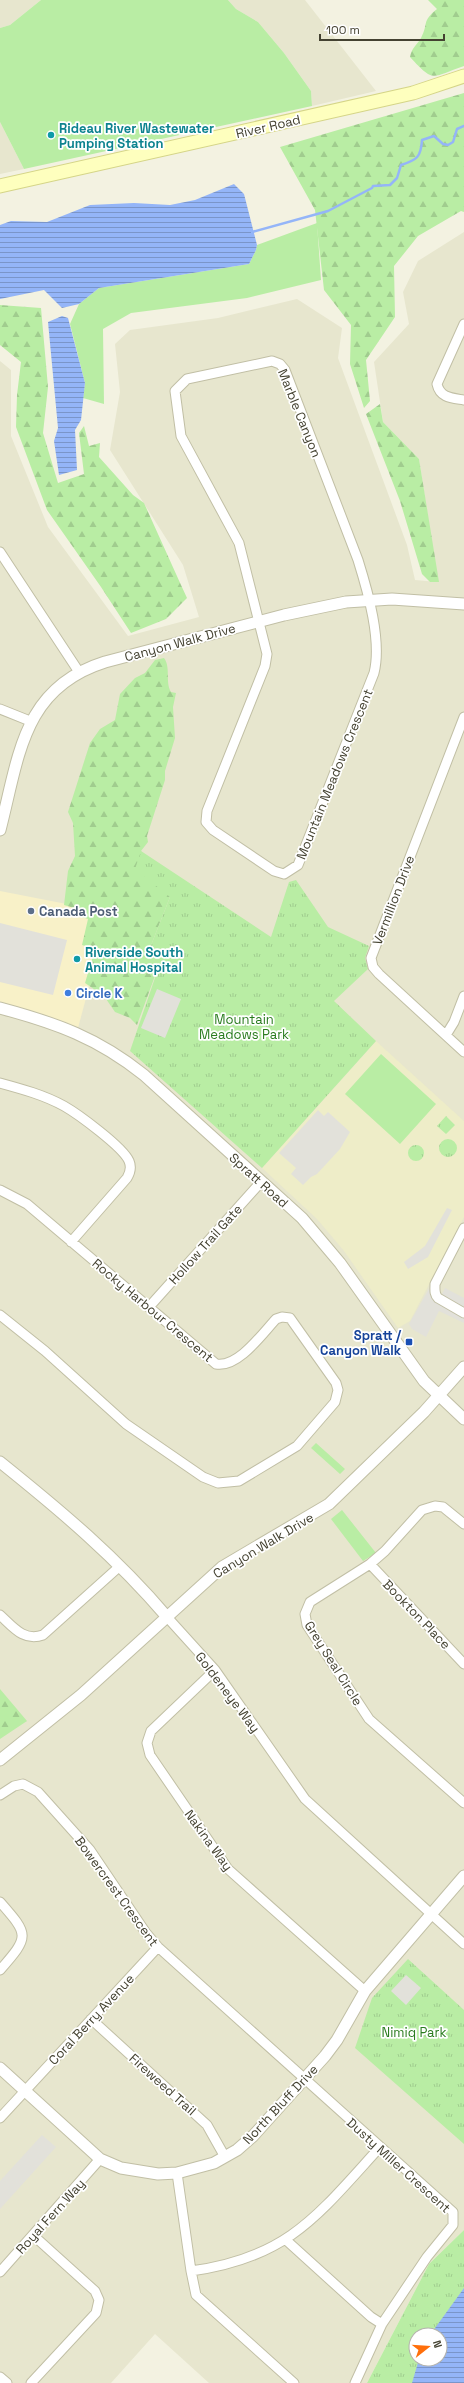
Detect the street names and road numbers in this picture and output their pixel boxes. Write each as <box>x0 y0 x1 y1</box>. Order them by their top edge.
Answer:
street label: River Road <box>234 111 302 142</box>
street label: Marble Canyon <box>274 366 325 460</box>
street label: Canyon Walk Drive <box>123 619 238 665</box>
street label: Mountain Meadows Crescent <box>292 686 377 862</box>
street label: Vermillion Drive <box>369 853 418 947</box>
street label: Spratt Road <box>226 1149 292 1211</box>
street label: Hollow Trail Gate <box>165 1201 246 1288</box>
street label: Rocky Harbour Crescent <box>89 1255 217 1366</box>
street label: Canyon Walk Drive <box>210 1509 317 1582</box>
street label: Bookton Place <box>379 1576 454 1653</box>
street label: Grey Seal Circle <box>301 1618 366 1709</box>
street label: Goldeneye Way <box>192 1648 264 1736</box>
street label: Nakina Way <box>181 1806 236 1874</box>
street label: Bowercrest Crescent <box>71 1833 162 1950</box>
street label: Coral Berry Avenue <box>45 1970 138 2068</box>
street label: Fireweed Trail <box>126 2050 200 2119</box>
street label: North Bluff Drive <box>239 2061 322 2148</box>
street label: Dusty Miller Crescent <box>343 2114 454 2217</box>
street label: Royal Fern Way <box>12 2175 89 2257</box>

